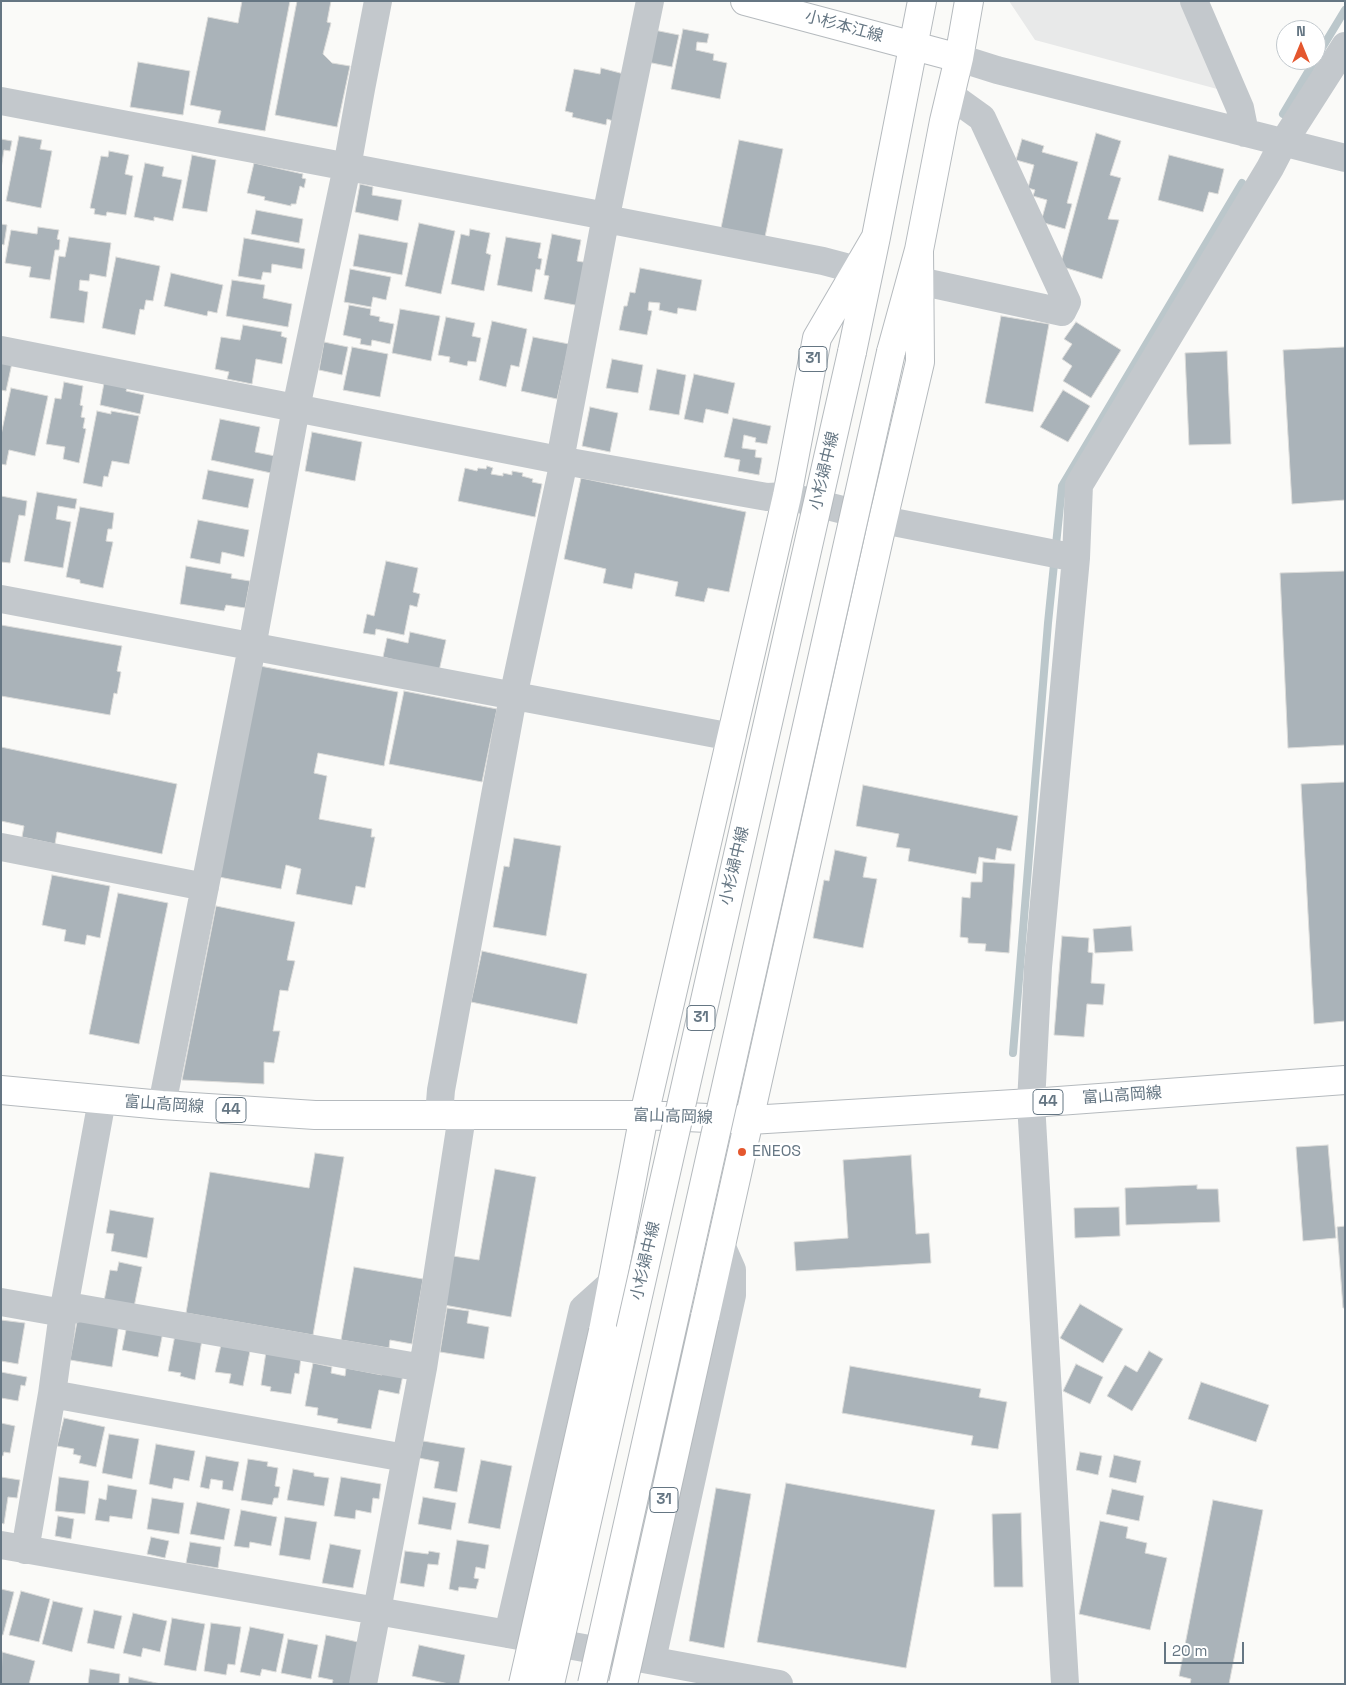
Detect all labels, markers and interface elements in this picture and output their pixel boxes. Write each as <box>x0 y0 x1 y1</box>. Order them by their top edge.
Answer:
street label: 小杉本江線 <box>803 7 885 47</box>
north arrow <box>1276 20 1326 70</box>
text: N <box>1296 22 1306 40</box>
road number: 31 <box>799 346 827 372</box>
street label: 小杉婦中線 <box>807 430 843 512</box>
street label: 小杉婦中線 <box>717 825 753 907</box>
road number: 31 <box>687 1006 715 1030</box>
street label: 富山高岡線 <box>1081 1084 1163 1108</box>
road number: 44 <box>1033 1090 1063 1114</box>
street label: 富山高岡線 <box>123 1093 205 1117</box>
road number: 44 <box>216 1098 246 1122</box>
street label: 富山高岡線 <box>633 1106 713 1128</box>
place label: ENEOS <box>752 1142 801 1162</box>
marker: ENEOS <box>736 1146 748 1158</box>
street label: 小杉婦中線 <box>628 1220 664 1302</box>
road number: 31 <box>650 1488 678 1512</box>
scale bar <box>1166 1632 1246 1664</box>
text: 20 m <box>1172 1641 1207 1660</box>

